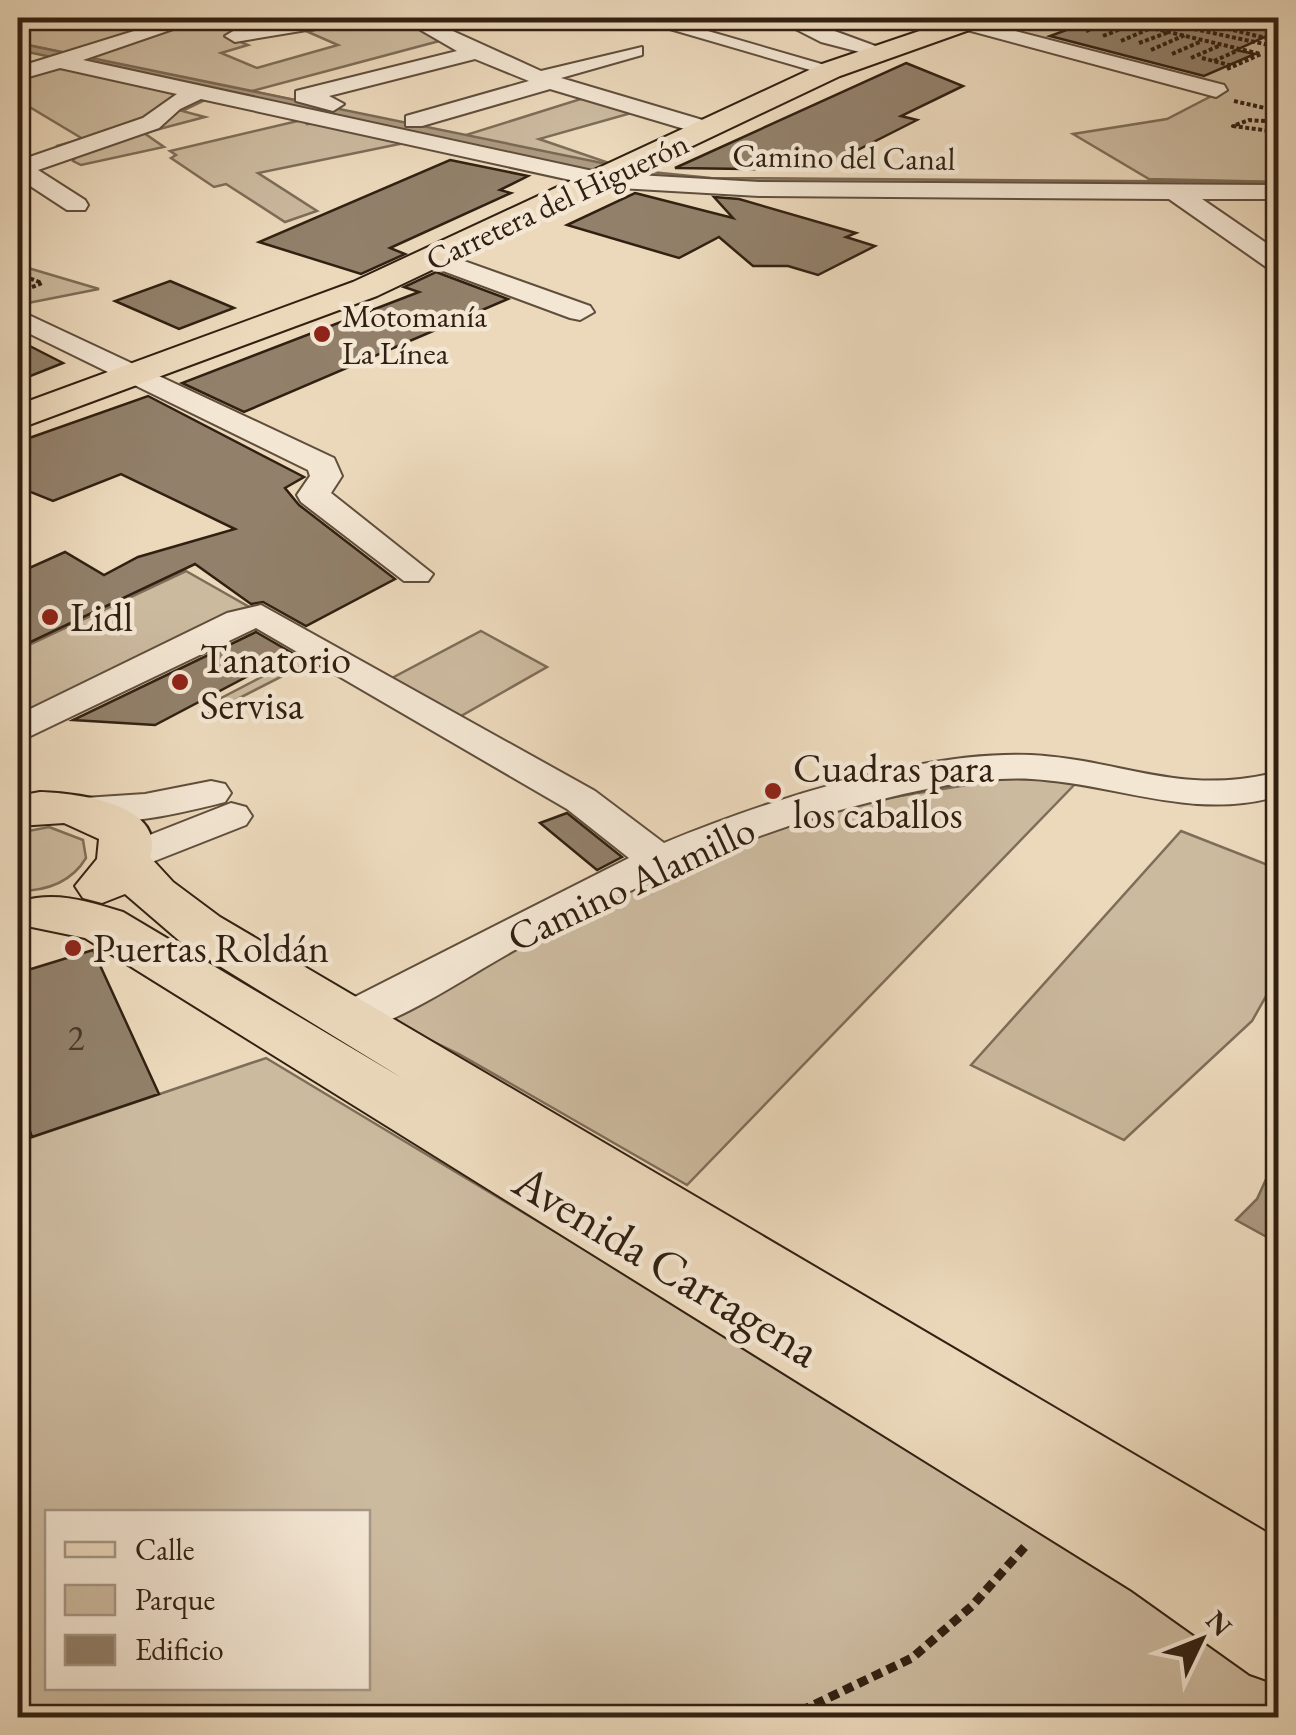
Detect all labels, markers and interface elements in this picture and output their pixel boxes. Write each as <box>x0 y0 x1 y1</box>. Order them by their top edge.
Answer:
street label: Carretera del Higuerón <box>419 122 695 280</box>
street label: Camino del Canal <box>732 134 956 180</box>
place label: Motomanía La Línea <box>342 295 487 374</box>
marker: Motomanía La Línea <box>311 323 333 345</box>
place label: Lidl <box>70 591 133 643</box>
marker: Lidl <box>39 606 61 628</box>
place label: Tanatorio Servisa <box>200 633 351 731</box>
marker: Tanatorio Servisa <box>169 671 191 693</box>
place label: Cuadras para los caballos <box>793 742 994 840</box>
marker: Cuadras para los caballos <box>762 780 784 802</box>
street label: Camino Alamillo <box>499 803 763 963</box>
place label: Puertas Roldán <box>93 922 329 974</box>
marker: Puertas Roldán <box>62 937 84 959</box>
house number: 2 <box>68 1015 85 1060</box>
street label: Avenida Cartagena <box>502 1149 832 1381</box>
legend <box>45 1510 370 1690</box>
text: Calle <box>135 1530 194 1569</box>
text: Parque <box>135 1580 215 1619</box>
north arrow <box>1151 1590 1251 1690</box>
text: N <box>1198 1602 1240 1644</box>
text: Edificio <box>135 1630 224 1669</box>

